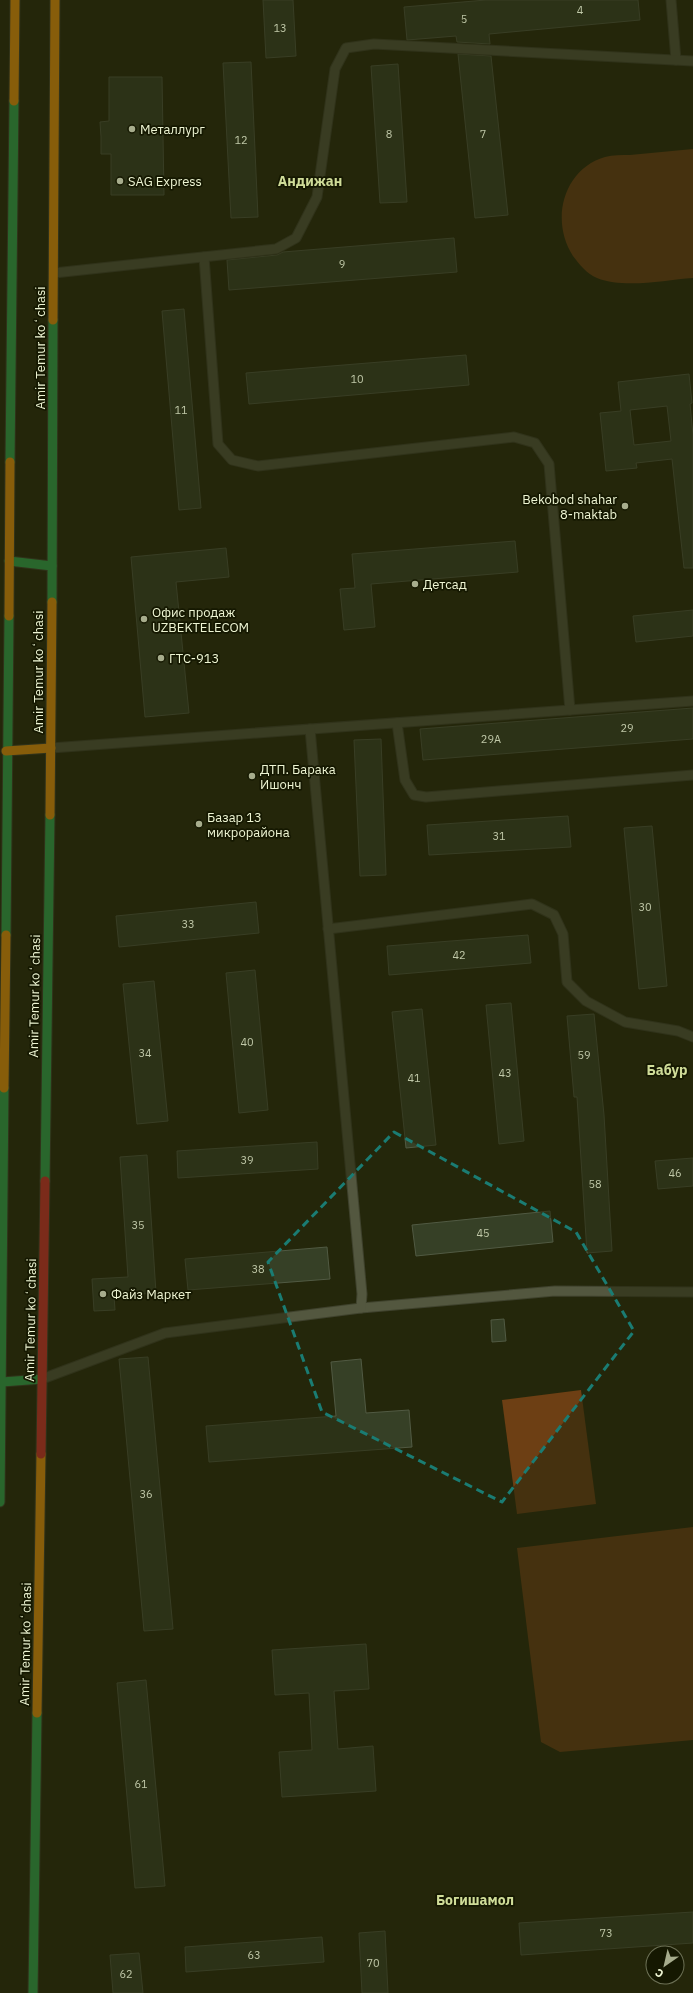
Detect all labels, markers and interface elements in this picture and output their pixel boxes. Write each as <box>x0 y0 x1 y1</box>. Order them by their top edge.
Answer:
house number: 4 <box>577 3 584 17</box>
house number: 5 <box>461 12 467 26</box>
house number: 13 <box>273 21 287 35</box>
place label: Металлург <box>140 121 205 138</box>
marker: Металлург <box>127 124 137 134</box>
house number: 8 <box>386 127 392 141</box>
house number: 7 <box>480 127 486 141</box>
house number: 12 <box>234 133 248 147</box>
district label: Андижан <box>278 172 342 190</box>
place label: SAG Express <box>128 173 202 190</box>
marker: SAG Express <box>115 176 125 186</box>
house number: 9 <box>339 257 345 271</box>
street label: Amir Temur koʻchasi <box>32 286 49 410</box>
house number: 10 <box>350 372 364 386</box>
house number: 11 <box>174 403 188 417</box>
place label: Bekobod shahar 8-maktab <box>522 491 617 523</box>
marker: Bekobod shahar 8-maktab <box>620 501 630 511</box>
place label: Детсад <box>423 576 467 593</box>
marker: Детсад <box>410 579 420 589</box>
place label: Офис продаж UZBEKTELECOM <box>152 604 249 636</box>
street label: Amir Temur koʻchasi <box>30 610 47 734</box>
marker: Офис продаж UZBEKTELECOM <box>139 614 149 624</box>
place label: ГТС-913 <box>169 650 219 667</box>
marker: ГТС-913 <box>156 653 166 663</box>
house number: 29 <box>620 721 634 735</box>
house number: 29A <box>481 732 501 746</box>
place label: ДТП. Барака Ишонч <box>260 761 336 793</box>
marker: ДТП. Барака Ишонч <box>247 771 257 781</box>
place label: Базар 13 микрорайона <box>207 809 290 841</box>
marker: Базар 13 микрорайона <box>194 819 204 829</box>
house number: 31 <box>492 829 506 843</box>
house number: 30 <box>638 900 652 914</box>
house number: 33 <box>181 917 195 931</box>
street label: Amir Temur koʻchasi <box>25 934 44 1058</box>
house number: 42 <box>452 948 466 962</box>
house number: 40 <box>240 1035 254 1049</box>
house number: 34 <box>138 1046 152 1060</box>
house number: 59 <box>577 1048 591 1062</box>
district label: Бабур <box>647 1061 687 1079</box>
house number: 43 <box>498 1066 512 1080</box>
house number: 41 <box>407 1071 421 1085</box>
house number: 39 <box>240 1153 254 1167</box>
house number: 46 <box>668 1166 682 1180</box>
house number: 58 <box>588 1177 602 1191</box>
house number: 35 <box>131 1218 145 1232</box>
house number: 45 <box>476 1226 490 1240</box>
street label: Amir Temur koʻchasi <box>21 1258 40 1382</box>
house number: 38 <box>251 1262 265 1276</box>
place label: Файз Маркет <box>111 1286 191 1303</box>
marker: Файз Маркет <box>98 1289 108 1299</box>
house number: 36 <box>139 1487 153 1501</box>
street label: Amir Temur koʻchasi <box>16 1582 35 1706</box>
house number: 61 <box>134 1777 148 1791</box>
district label: Богишамол <box>436 1891 514 1909</box>
house number: 73 <box>599 1926 613 1940</box>
north arrow <box>645 1945 685 1985</box>
house number: 63 <box>247 1948 261 1962</box>
house number: 70 <box>366 1956 380 1970</box>
text: С <box>653 1965 666 1981</box>
house number: 62 <box>119 1967 133 1981</box>

